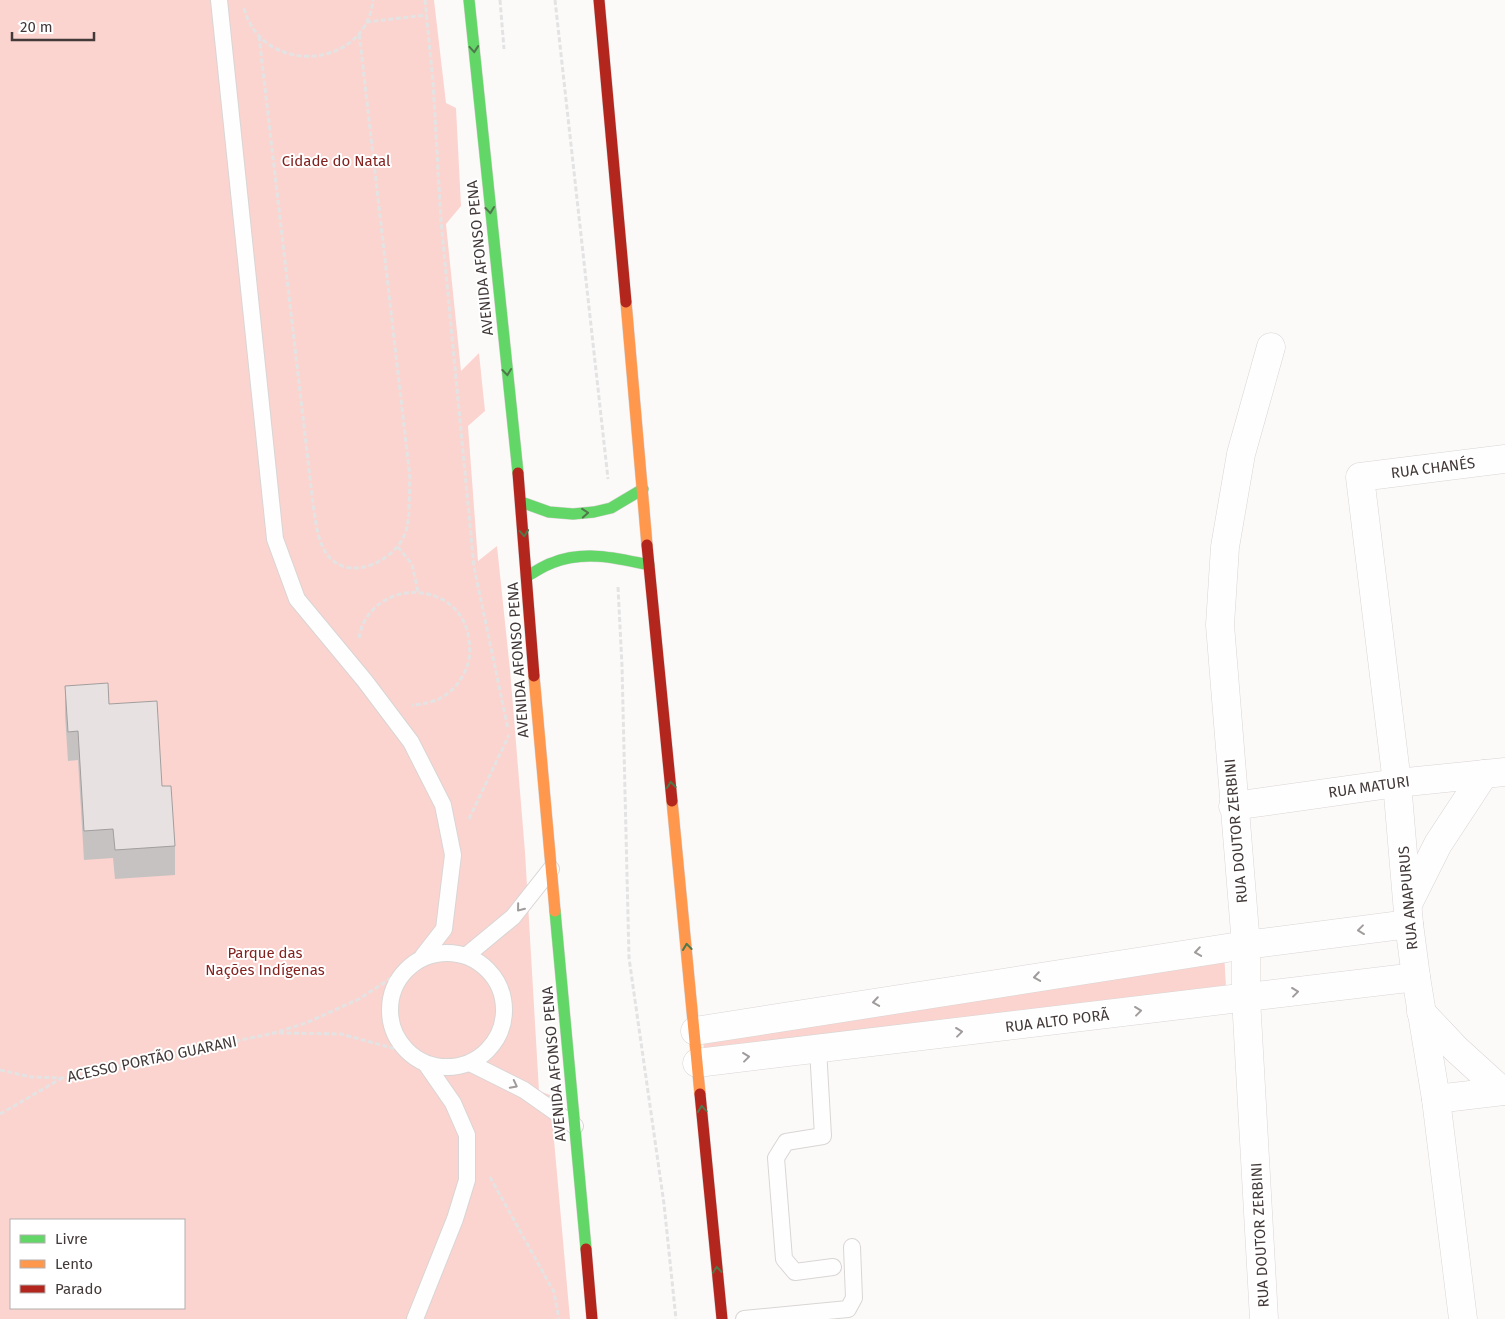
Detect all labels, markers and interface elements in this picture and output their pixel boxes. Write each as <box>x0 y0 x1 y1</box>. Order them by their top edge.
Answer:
scale bar <box>12 10 95 42</box>
text: 20 m <box>20 18 53 36</box>
one-way arrow <box>468 45 479 53</box>
park label: Cidade do Natal <box>282 152 391 170</box>
street label: AVENIDA AFONSO PENA <box>463 179 497 336</box>
one-way arrow <box>484 207 495 215</box>
one-way arrow <box>501 368 512 376</box>
street label: RUA CHANÉS <box>1390 454 1476 482</box>
one-way arrow <box>582 508 590 519</box>
one-way arrow <box>518 530 529 538</box>
street label: AVENIDA AFONSO PENA <box>504 581 532 738</box>
street label: RUA DOUTOR ZERBINI <box>1221 758 1251 904</box>
street label: RUA MATURI <box>1327 772 1411 802</box>
one-way arrow <box>666 781 677 789</box>
street label: RUA ANAPURUS <box>1394 845 1422 951</box>
one-way arrow <box>517 902 526 911</box>
one-way arrow <box>1356 924 1364 935</box>
one-way arrow <box>682 943 693 951</box>
park label: Parque das Nações Indígenas <box>205 944 325 979</box>
one-way arrow <box>1193 946 1201 957</box>
one-way arrow <box>1033 972 1041 982</box>
street label: AVENIDA AFONSO PENA <box>538 985 570 1142</box>
one-way arrow <box>1291 987 1299 998</box>
one-way arrow <box>872 997 881 1007</box>
street label: RUA ALTO PORÃ <box>1004 1006 1110 1036</box>
one-way arrow <box>1134 1006 1142 1017</box>
one-way arrow <box>956 1027 964 1038</box>
street label: ACESSO PORTÃO GUARANI <box>65 1032 239 1086</box>
one-way arrow <box>742 1052 750 1063</box>
one-way arrow <box>509 1079 518 1089</box>
one-way arrow <box>696 1104 707 1112</box>
street label: RUA DOUTOR ZERBINI <box>1247 1162 1273 1308</box>
legend <box>10 1219 185 1309</box>
text: Livre <box>55 1230 88 1248</box>
text: Lento <box>55 1255 93 1273</box>
one-way arrow <box>712 1266 723 1274</box>
text: Parado <box>55 1280 102 1298</box>

